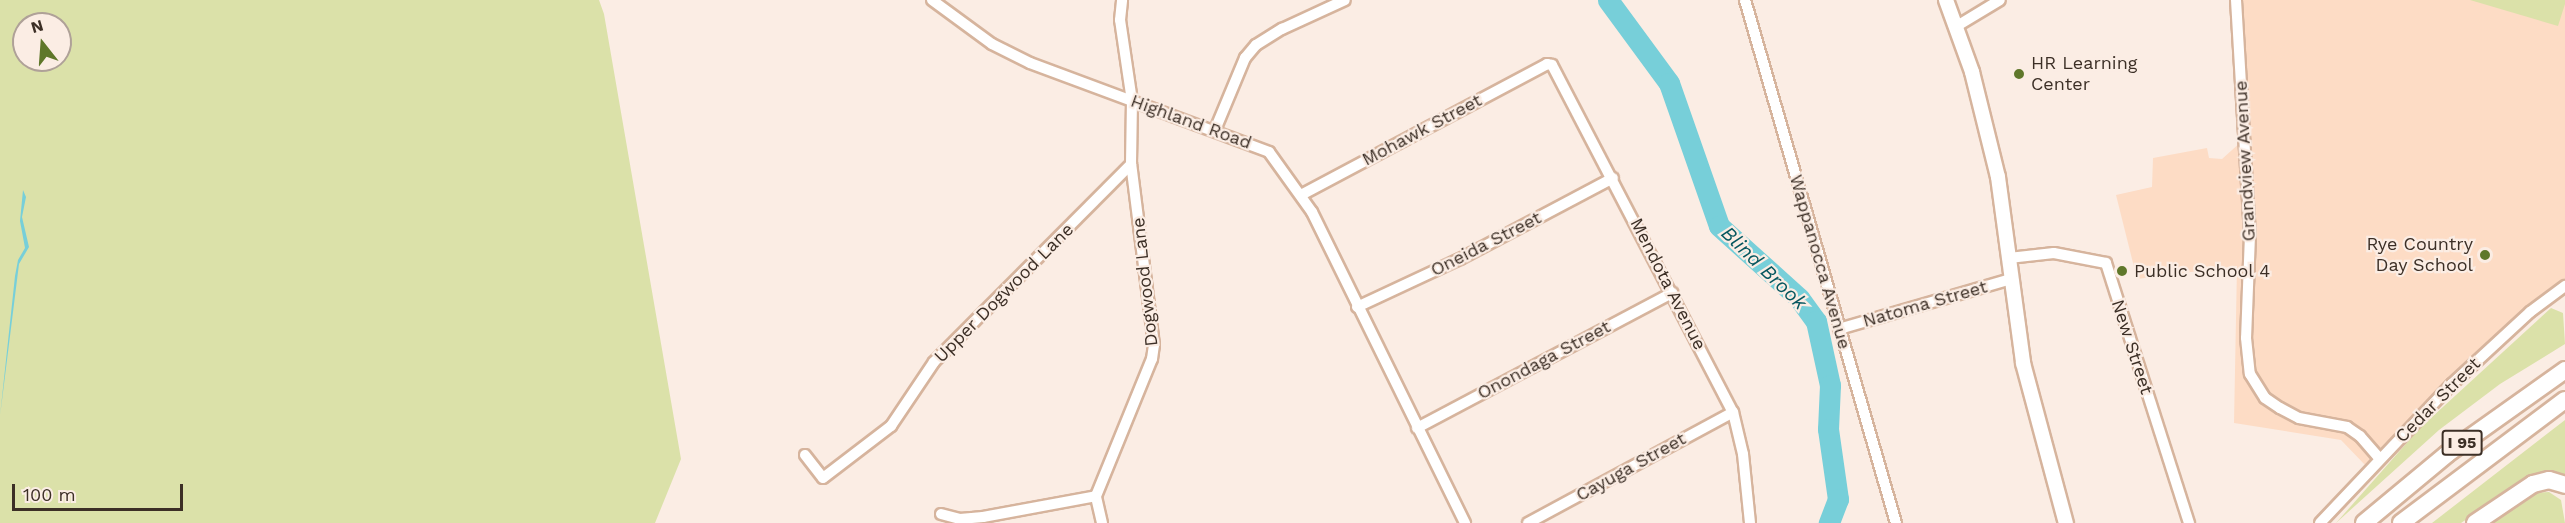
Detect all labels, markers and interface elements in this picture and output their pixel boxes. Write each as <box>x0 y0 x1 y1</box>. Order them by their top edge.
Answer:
north arrow <box>12 12 72 72</box>
text: N <box>29 15 46 37</box>
place label: HR Learning Center <box>2031 53 2137 96</box>
marker: HR Learning Center <box>2012 67 2026 81</box>
street label: Grandview Avenue <box>2230 80 2260 242</box>
street label: Mohawk Street <box>1358 89 1486 171</box>
street label: Highland Road <box>1128 90 1254 154</box>
street label: Wappanocca Avenue <box>1785 172 1855 352</box>
street label: Oneida Street <box>1427 207 1545 281</box>
street label: Mendota Avenue <box>1625 214 1711 354</box>
street label: Dogwood Lane <box>1127 217 1163 347</box>
street label: Upper Dogwood Lane <box>930 219 1078 367</box>
water label: Blind Brook <box>1716 221 1812 315</box>
place label: Rye Country Day School <box>2366 234 2473 276</box>
marker: Rye Country Day School <box>2478 248 2492 262</box>
place label: Public School 4 <box>2134 260 2271 282</box>
marker: Public School 4 <box>2115 264 2129 278</box>
street label: Natoma Street <box>1860 276 1990 332</box>
street label: New Street <box>2106 297 2158 397</box>
street label: Onondaga Street <box>1474 316 1614 404</box>
street label: Cedar Street <box>2391 353 2485 447</box>
street label: Cayuga Street <box>1572 428 1690 506</box>
road number: I 95 <box>2441 430 2483 456</box>
scale bar <box>15 472 186 510</box>
text: 100 m <box>23 484 76 505</box>

